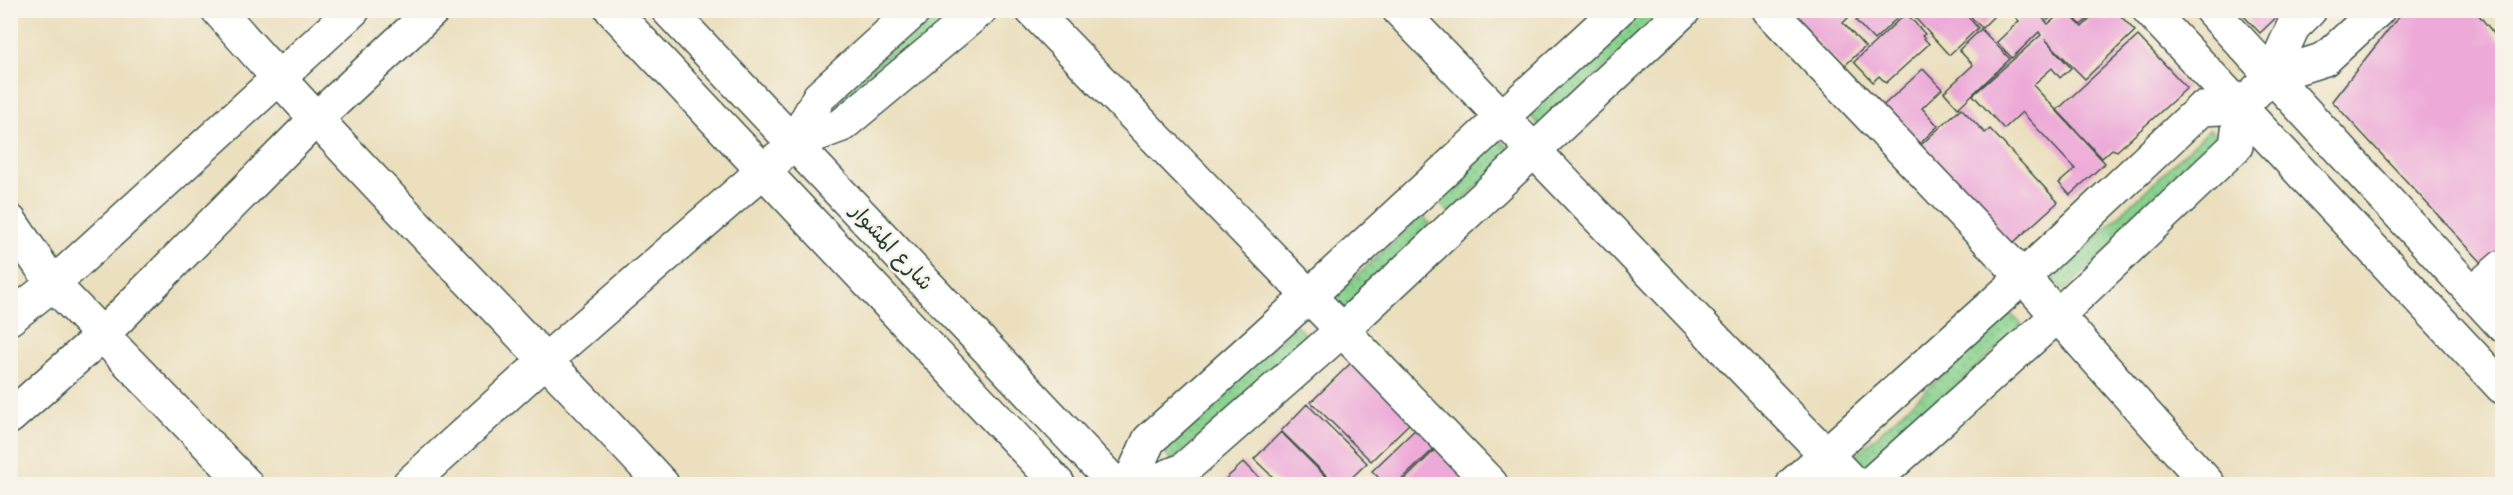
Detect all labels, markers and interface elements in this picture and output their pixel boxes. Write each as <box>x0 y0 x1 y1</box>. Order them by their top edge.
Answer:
street label: شارع المشوار <box>842 197 938 297</box>

